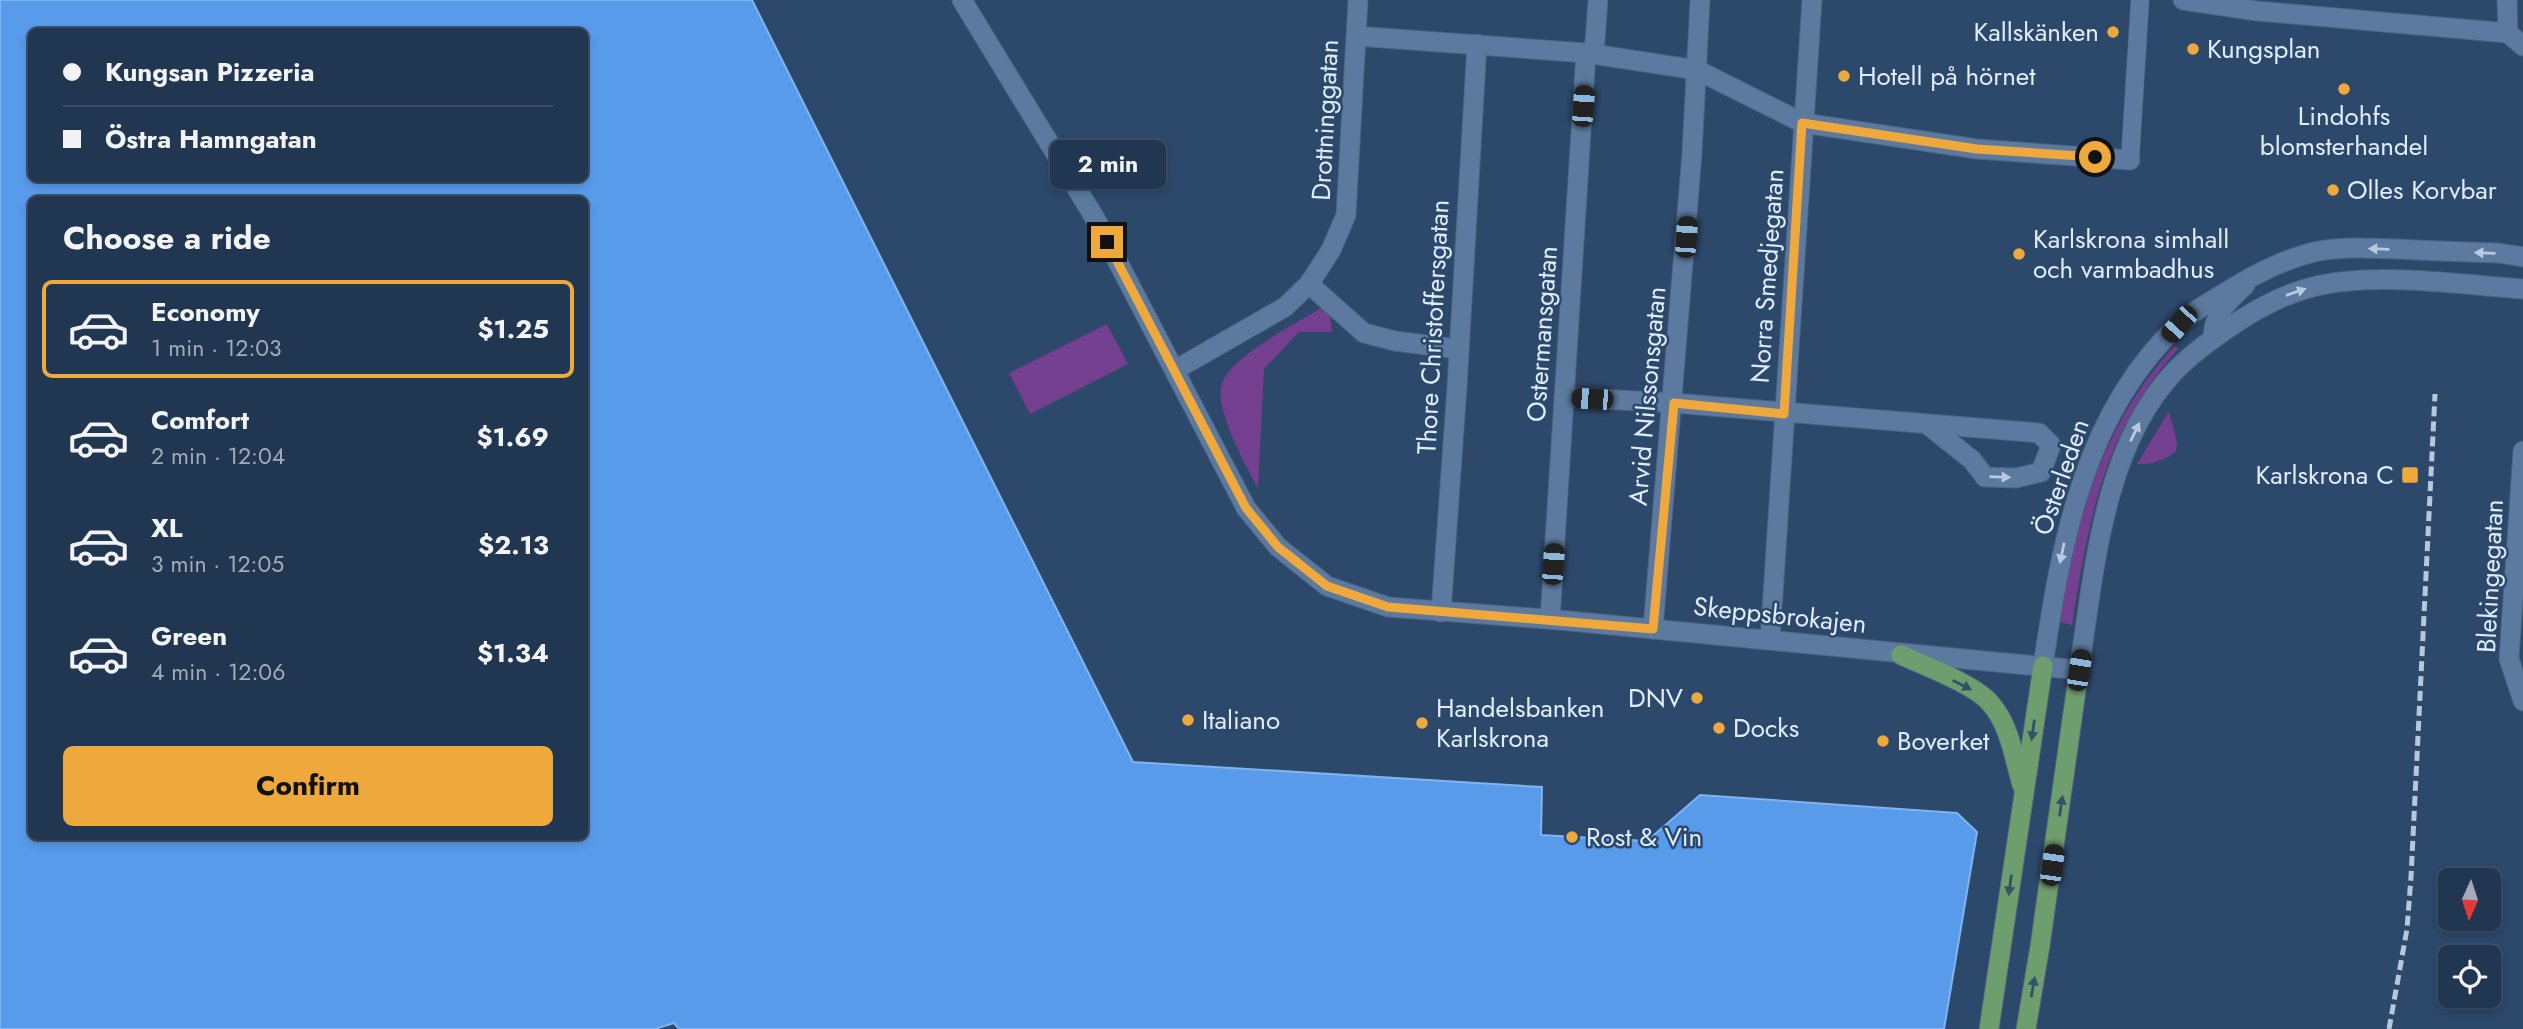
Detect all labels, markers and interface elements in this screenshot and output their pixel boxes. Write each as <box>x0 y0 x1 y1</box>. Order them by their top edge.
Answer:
place label: Kallskänken <box>1974 13 2099 51</box>
marker: Kallskänken <box>2105 24 2121 40</box>
place label: Kungsplan <box>2207 30 2320 68</box>
street label: Drottninggatan <box>1302 38 1348 202</box>
marker: Kungsplan <box>2185 41 2201 57</box>
text: Kungsan Pizzeria <box>105 53 314 91</box>
place label: Hotell på hörnet <box>1858 57 2036 95</box>
marker: Hotell på hörnet <box>1836 68 1852 84</box>
marker: Lindohfs blomsterhandel <box>2336 81 2352 97</box>
car <box>1572 84 1595 128</box>
place label: Lindohfs blomsterhandel <box>2260 97 2428 165</box>
text: Östra Hamngatan <box>105 120 317 158</box>
callout: 2 min <box>1049 140 1165 190</box>
route start <box>2079 141 2111 173</box>
text: 2 min <box>1078 147 1138 181</box>
street label: Norra Smedjegatan <box>1741 168 1793 384</box>
place label: Olles Korvbar <box>2347 171 2497 209</box>
marker: Olles Korvbar <box>2325 182 2341 198</box>
street label: Thore Christoffersgatan <box>1407 199 1459 455</box>
text: Choose a ride <box>63 215 271 261</box>
car <box>1675 215 1698 259</box>
place label: Karlskrona simhall och varmbadhus <box>2033 220 2229 288</box>
route end <box>1091 226 1123 258</box>
one-way arrow <box>2368 243 2390 254</box>
street label: Ostermansgatan <box>1517 245 1567 423</box>
marker: Karlskrona simhall och varmbadhus <box>2011 246 2027 262</box>
one-way arrow <box>2474 247 2496 258</box>
street label: Arvid Nilssonsgatan <box>1619 285 1675 507</box>
one-way arrow <box>2286 286 2307 297</box>
text: Economy <box>151 293 260 331</box>
icon: car <box>67 298 130 361</box>
car <box>2158 301 2201 347</box>
text: $1.25 <box>477 310 549 348</box>
text: 1 min · 12:03 <box>151 331 282 365</box>
car <box>1571 387 1614 411</box>
text: Comfort <box>151 401 249 439</box>
icon: car <box>67 406 130 469</box>
street label: Österleden <box>2023 414 2099 540</box>
text: $1.69 <box>476 418 549 456</box>
one-way arrow <box>2129 422 2141 442</box>
text: 2 min · 12:04 <box>151 439 285 473</box>
place label: Karlskrona C <box>2255 456 2394 494</box>
marker: Karlskrona C <box>2400 465 2420 485</box>
one-way arrow <box>1990 472 2012 483</box>
street label: Blekingegatan <box>2467 498 2513 654</box>
text: XL <box>151 509 183 547</box>
icon: car <box>67 514 130 577</box>
text: $2.13 <box>478 526 549 564</box>
car <box>1542 542 1565 586</box>
one-way arrow <box>2057 542 2068 564</box>
text: 3 min · 12:05 <box>151 547 284 581</box>
street label: Skeppsbrokajen <box>1692 587 1868 643</box>
text: Green <box>151 617 227 655</box>
icon: car <box>67 622 130 685</box>
text: $1.34 <box>477 634 549 672</box>
car <box>2066 648 2093 692</box>
text: 4 min · 12:06 <box>151 655 285 689</box>
place label: DNV <box>1628 679 1684 717</box>
one-way arrow <box>1952 679 1972 690</box>
place label: Handelsbanken Karlskrona <box>1436 689 1604 757</box>
marker: DNV <box>1689 690 1705 706</box>
place label: Italiano <box>1202 701 1280 739</box>
place label: Docks <box>1733 709 1799 747</box>
marker: Italiano <box>1180 712 1196 728</box>
marker: Handelsbanken Karlskrona <box>1414 715 1430 731</box>
one-way arrow <box>2027 719 2038 741</box>
marker: Docks <box>1711 720 1727 736</box>
place label: Boverket <box>1897 722 1990 760</box>
marker: Boverket <box>1875 733 1891 749</box>
button: Confirm <box>63 746 553 826</box>
one-way arrow <box>2055 794 2066 816</box>
place label: Rost & Vin <box>1586 818 1702 856</box>
marker: Rost & Vin <box>1564 829 1580 845</box>
car <box>2039 843 2066 887</box>
north arrow <box>2438 868 2501 931</box>
map controls <box>2438 868 2501 1008</box>
one-way arrow <box>2005 874 2016 896</box>
button: locate <box>2438 945 2501 1008</box>
one-way arrow <box>2028 976 2039 998</box>

